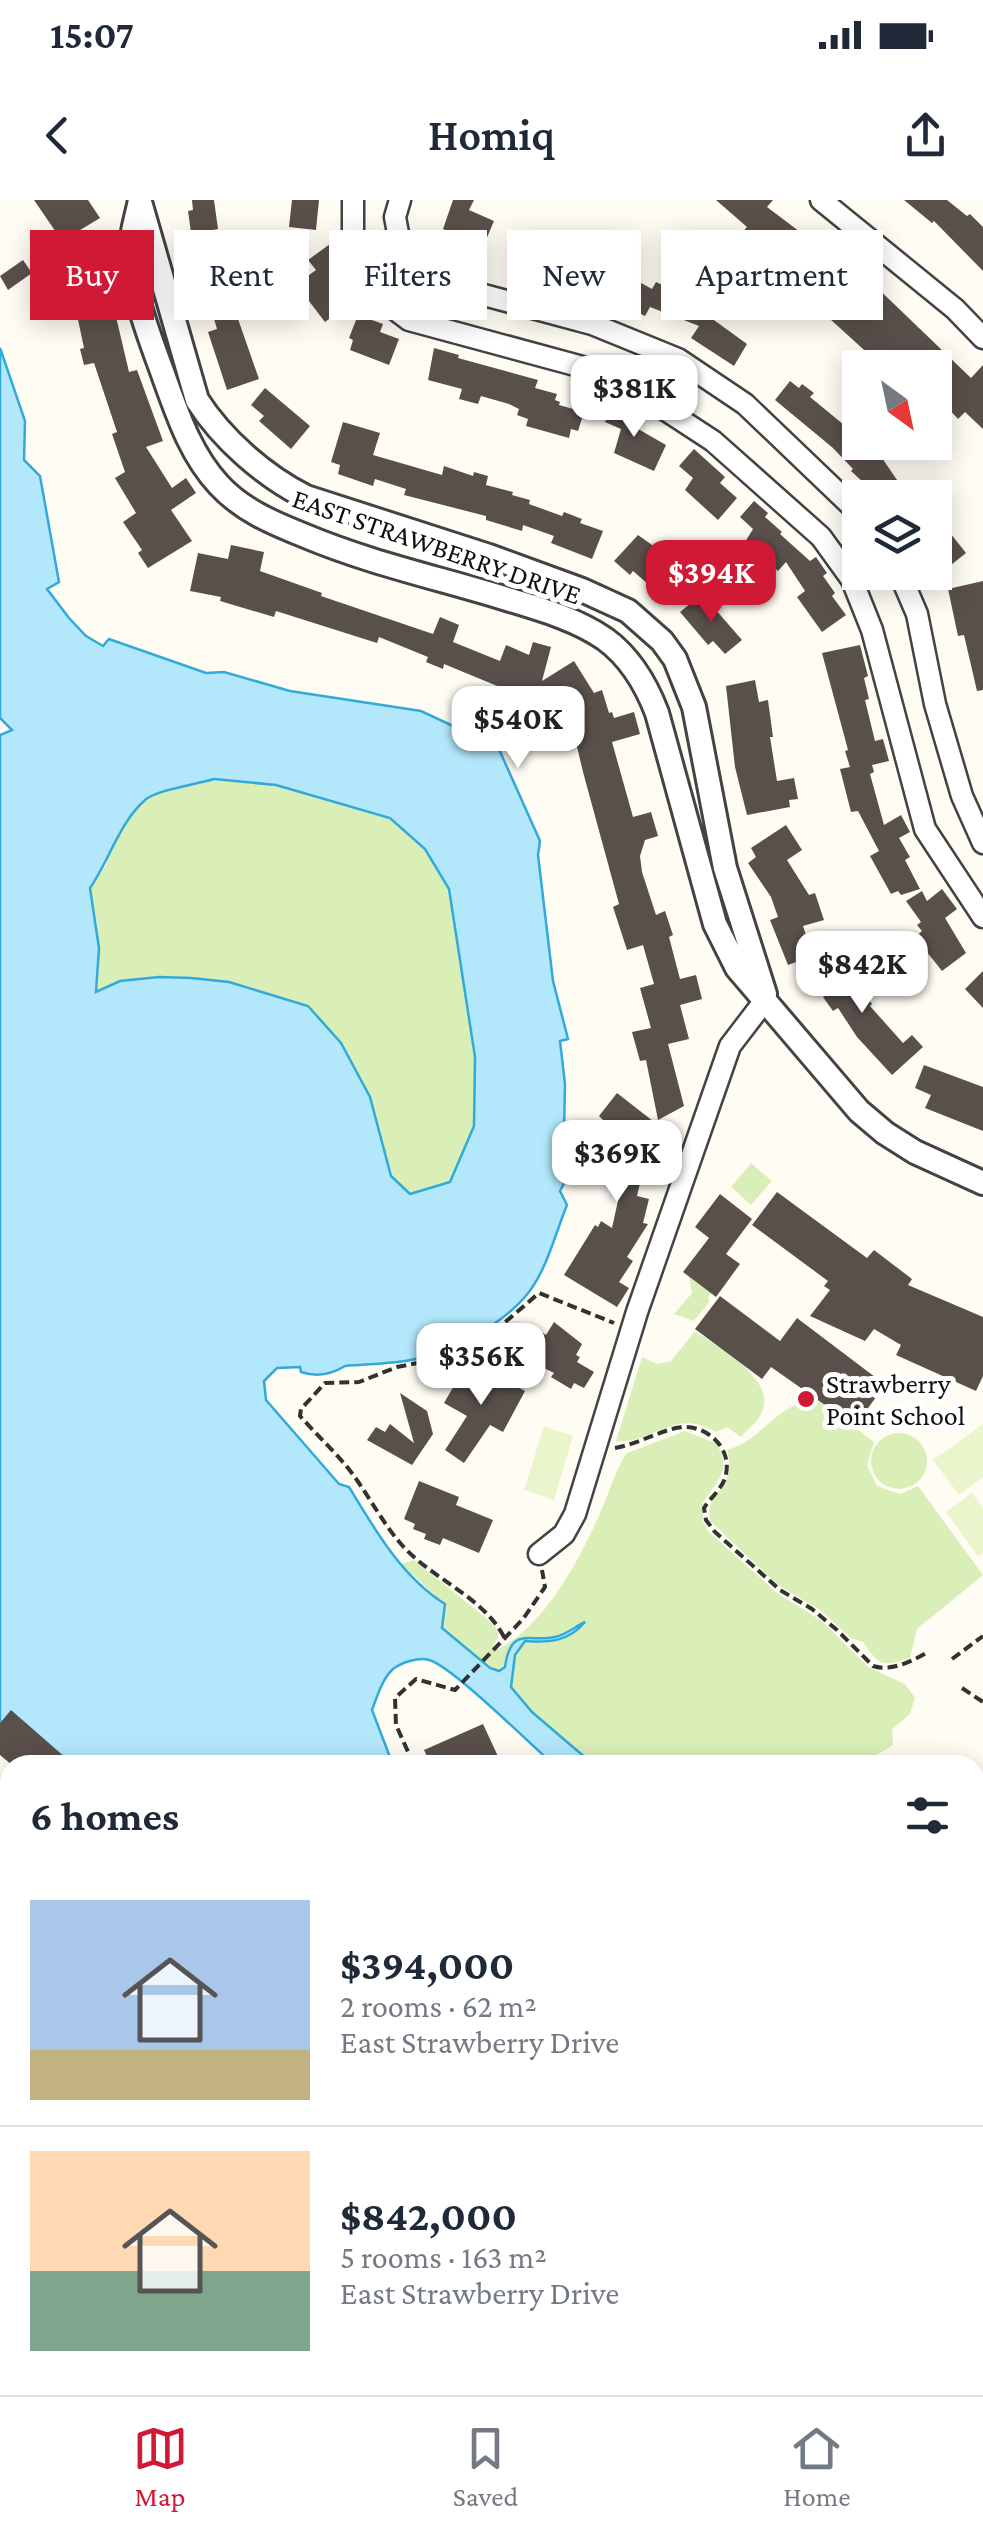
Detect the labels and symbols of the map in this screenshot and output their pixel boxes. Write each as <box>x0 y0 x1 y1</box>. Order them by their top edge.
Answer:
north arrow <box>842 350 952 460</box>
pin: $381K <box>564 355 704 440</box>
street label: EAST STRAWBERRY DRIVE <box>288 482 585 610</box>
pin: $394K <box>641 540 781 625</box>
pin: $540K <box>448 686 588 771</box>
pin: $842K <box>792 931 932 1016</box>
pin: $369K <box>547 1120 687 1205</box>
pin: $356K <box>411 1323 551 1408</box>
place label: Strawberry Point School <box>826 1368 965 1431</box>
marker: Strawberry Point School <box>795 1388 817 1410</box>

